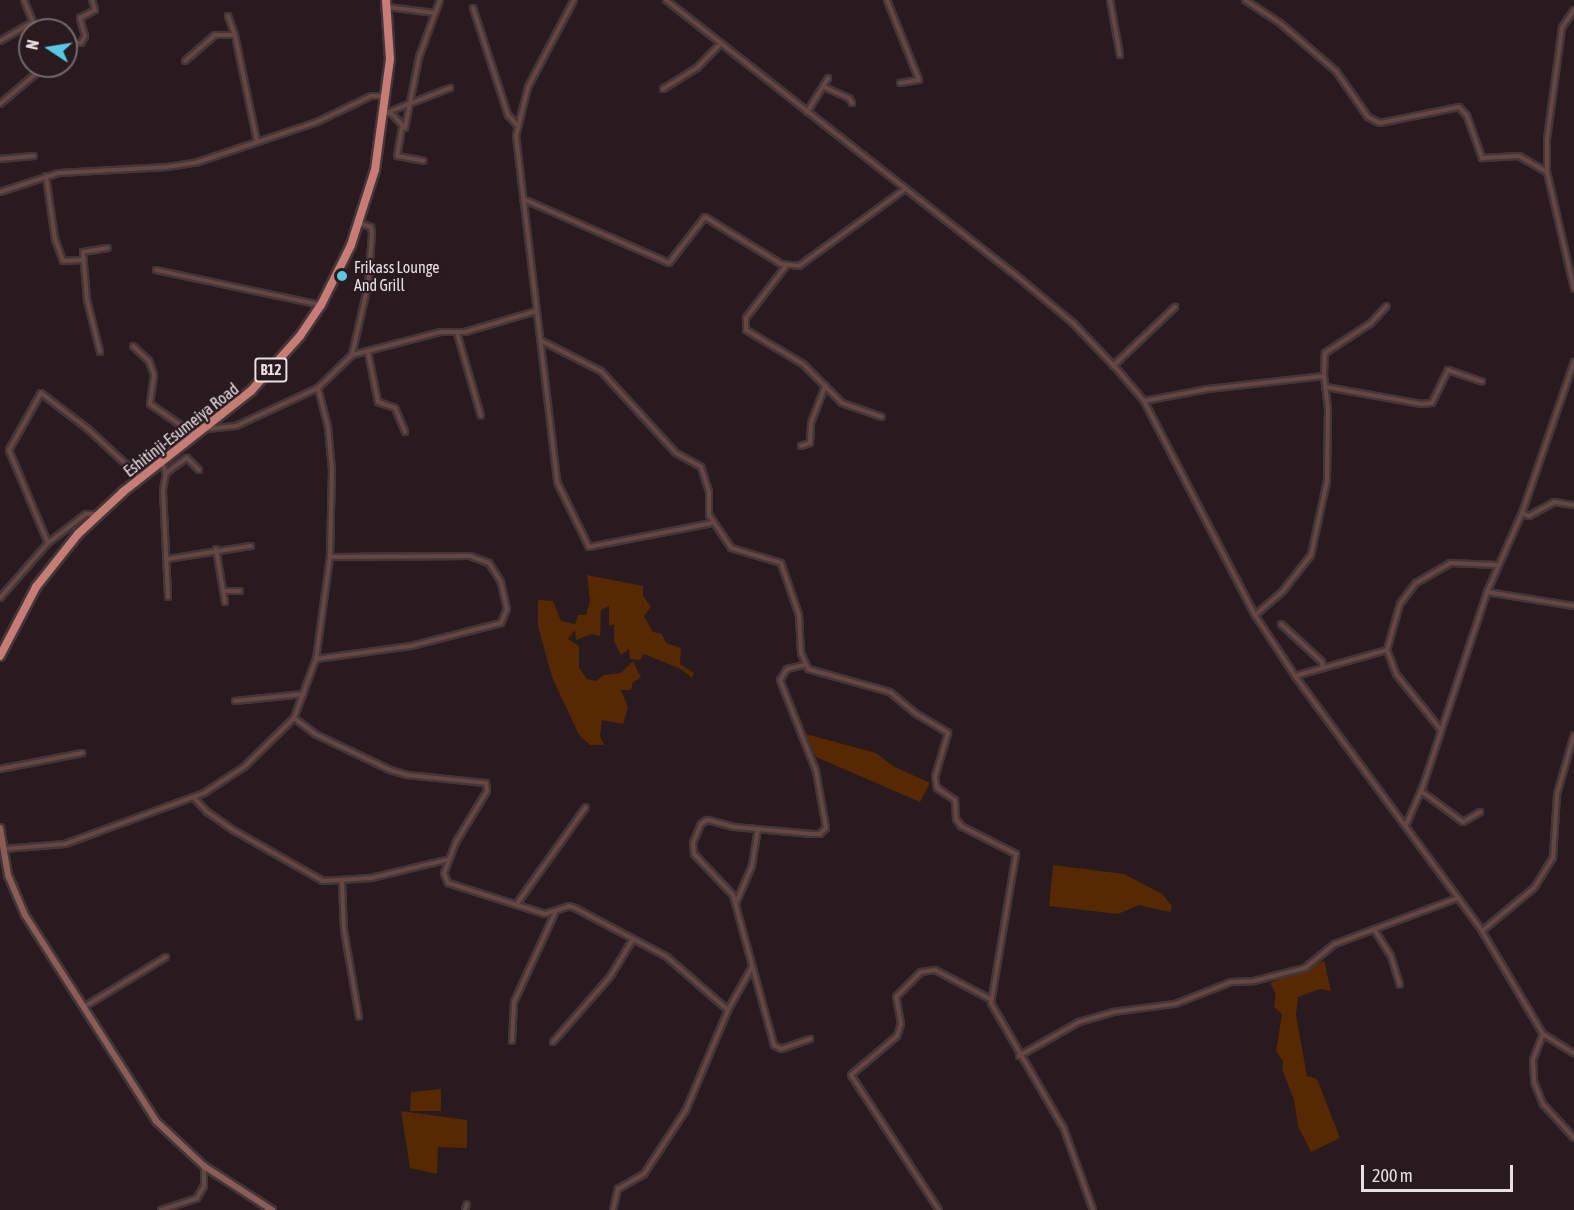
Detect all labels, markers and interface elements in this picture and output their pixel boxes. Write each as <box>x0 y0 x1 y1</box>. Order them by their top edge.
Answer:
north arrow <box>18 18 78 78</box>
text: N <box>23 38 42 51</box>
place label: Frikass Lounge And Grill <box>354 257 440 295</box>
marker: Frikass Lounge And Grill <box>335 269 349 283</box>
road number: B12 <box>253 358 289 382</box>
street label: Eshitinji-Esumeiya Road <box>120 379 242 481</box>
scale bar <box>1364 1153 1516 1191</box>
text: 200 m <box>1372 1165 1413 1186</box>

